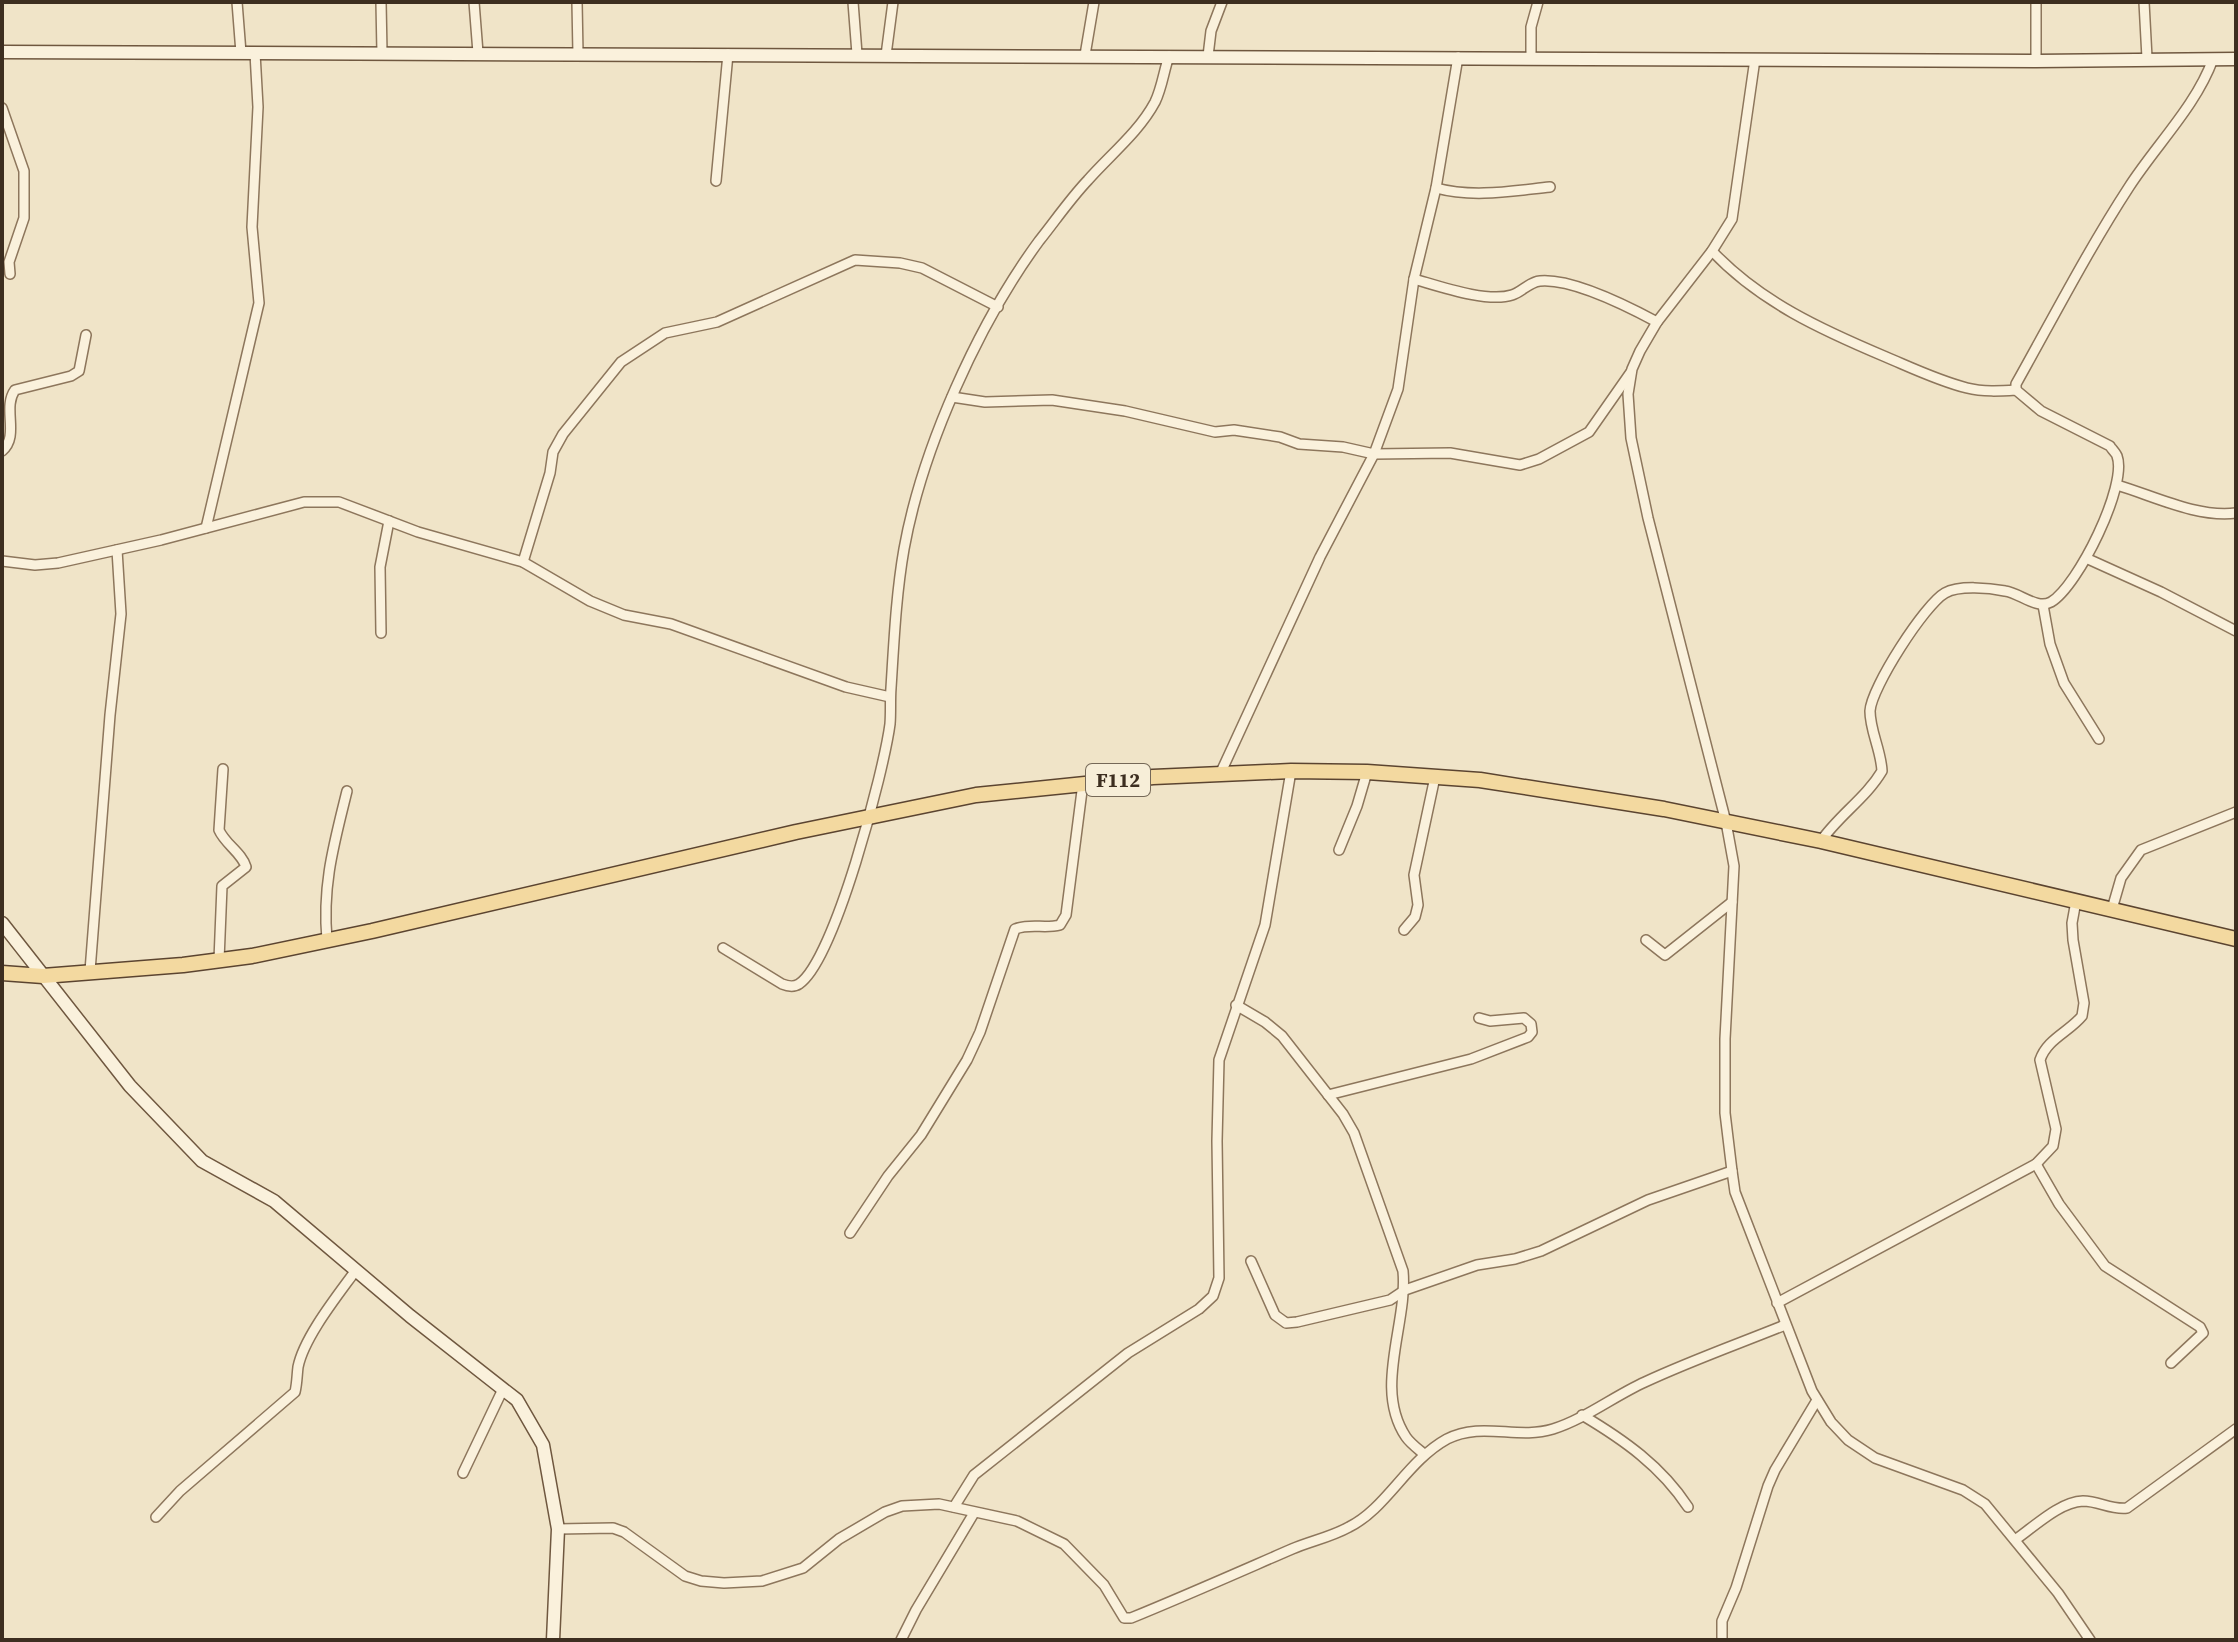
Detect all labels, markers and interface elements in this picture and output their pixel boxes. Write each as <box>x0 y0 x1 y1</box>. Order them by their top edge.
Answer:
road number: F112 <box>1086 764 1150 796</box>

